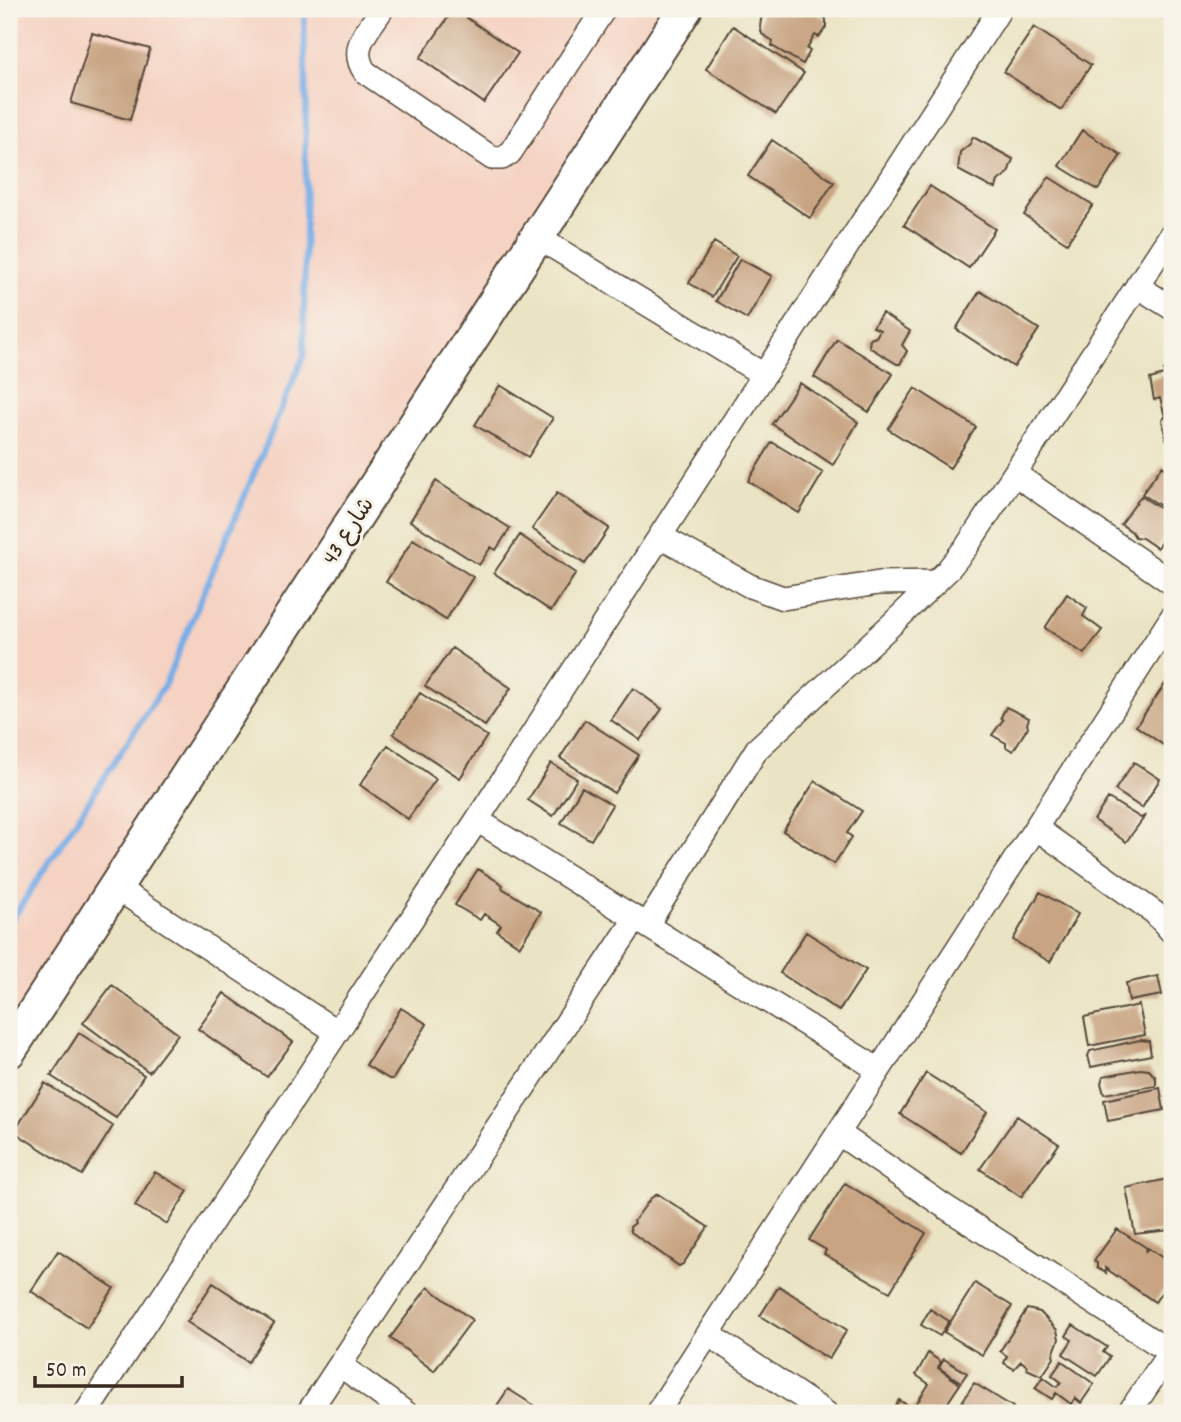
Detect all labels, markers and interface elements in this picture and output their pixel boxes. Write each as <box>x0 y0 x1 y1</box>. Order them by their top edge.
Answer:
street label: شارع 43 <box>316 492 384 572</box>
scale bar <box>35 1345 182 1389</box>
text: 50 m <box>46 1357 86 1387</box>

